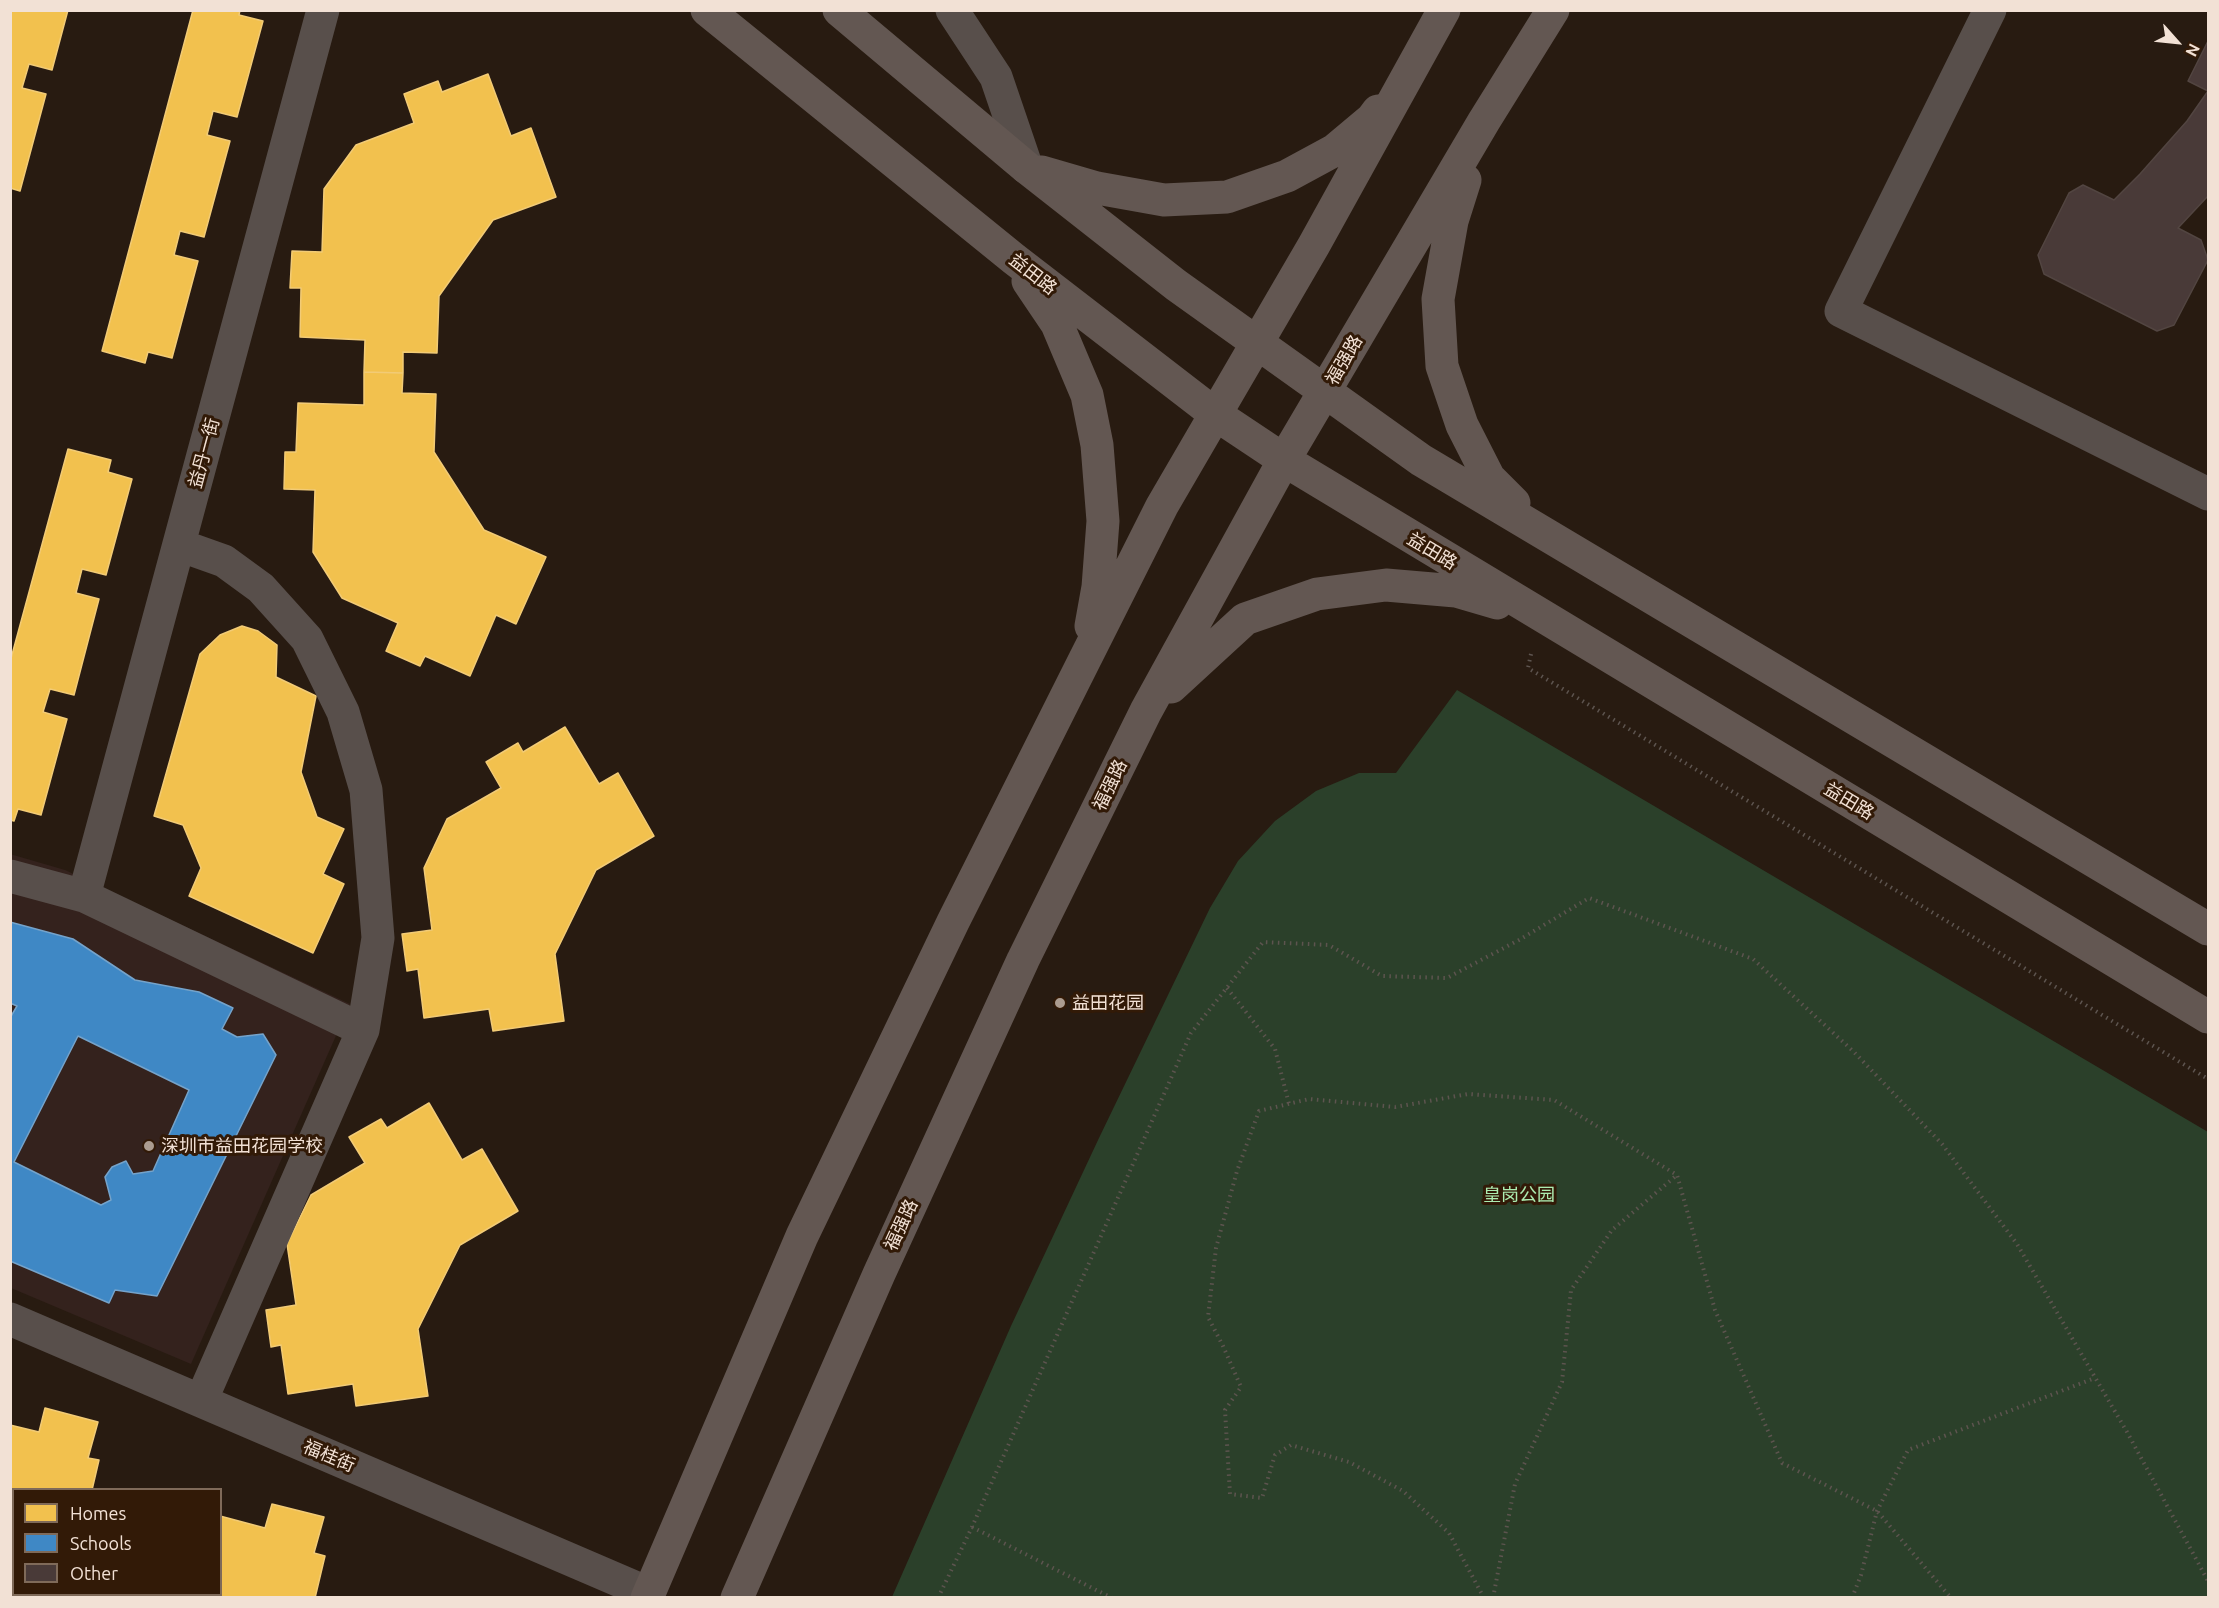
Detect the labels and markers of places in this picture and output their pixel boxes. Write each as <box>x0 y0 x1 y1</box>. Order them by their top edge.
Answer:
place label: 益田花园 <box>1072 992 1144 1014</box>
marker: 益田花园 <box>1053 996 1067 1010</box>
place label: 深圳市益田花园学校 <box>161 1135 323 1157</box>
marker: 深圳市益田花园学校 <box>142 1139 156 1153</box>

